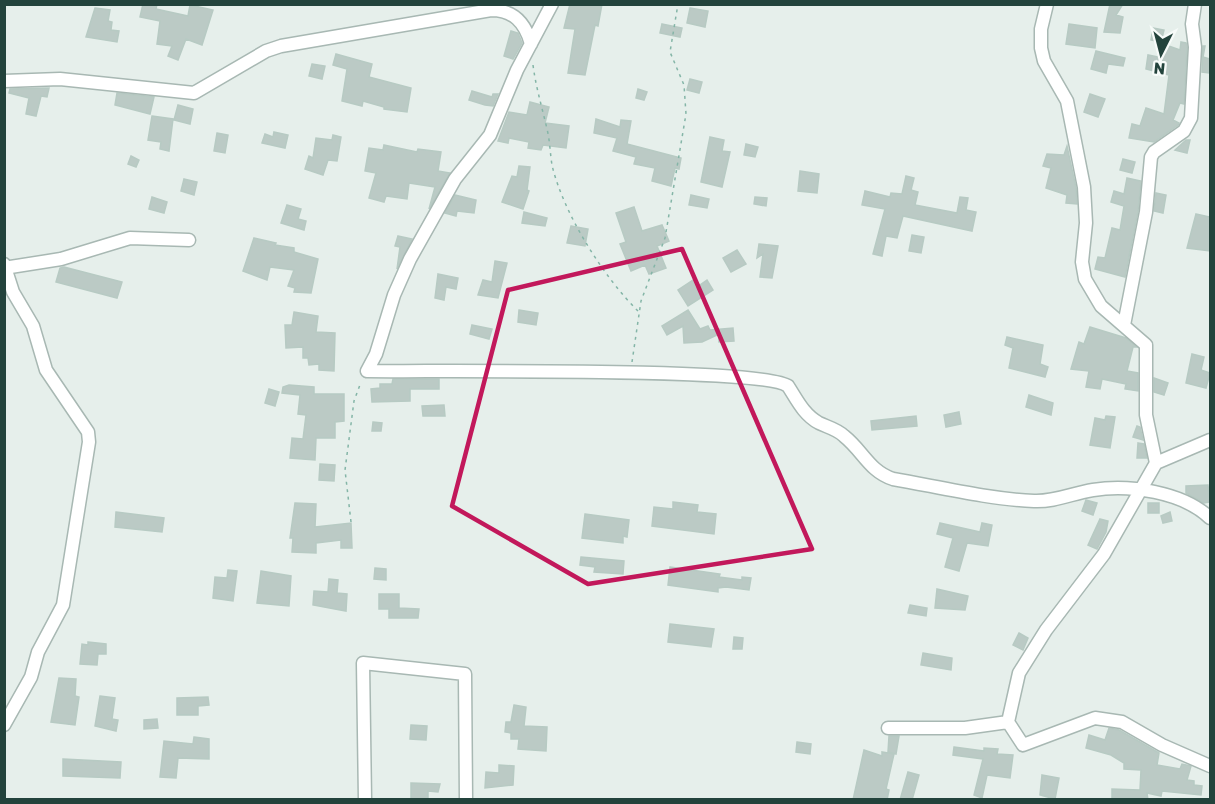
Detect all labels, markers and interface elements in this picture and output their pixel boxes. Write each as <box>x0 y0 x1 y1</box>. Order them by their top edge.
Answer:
north arrow <box>1131 24 1191 84</box>
text: N <box>1153 58 1166 78</box>

